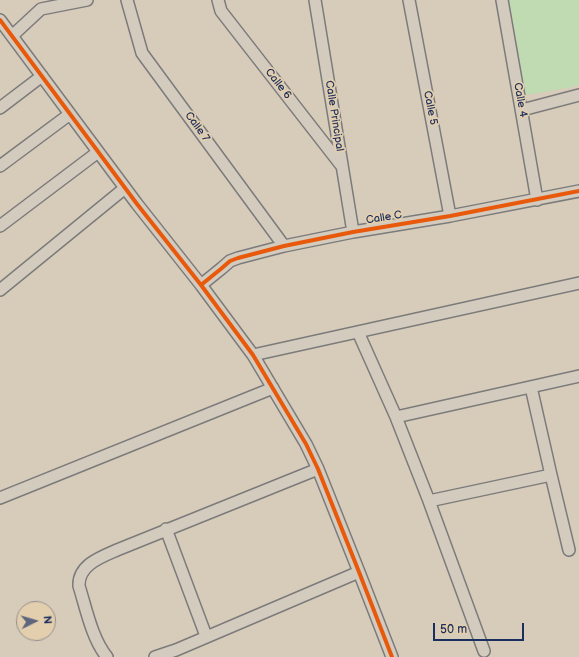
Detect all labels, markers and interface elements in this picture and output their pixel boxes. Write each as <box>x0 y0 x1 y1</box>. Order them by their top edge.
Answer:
street label: Calle 6 <box>262 66 294 102</box>
street label: Calle Principal <box>322 80 346 152</box>
street label: Calle 4 <box>510 82 530 118</box>
street label: Calle 5 <box>420 90 440 126</box>
street label: Calle 7 <box>182 109 212 145</box>
street label: Calle C <box>365 209 403 227</box>
north arrow <box>16 601 56 641</box>
text: N <box>41 615 54 625</box>
scale bar <box>435 615 526 641</box>
text: 50 m <box>440 622 467 637</box>

